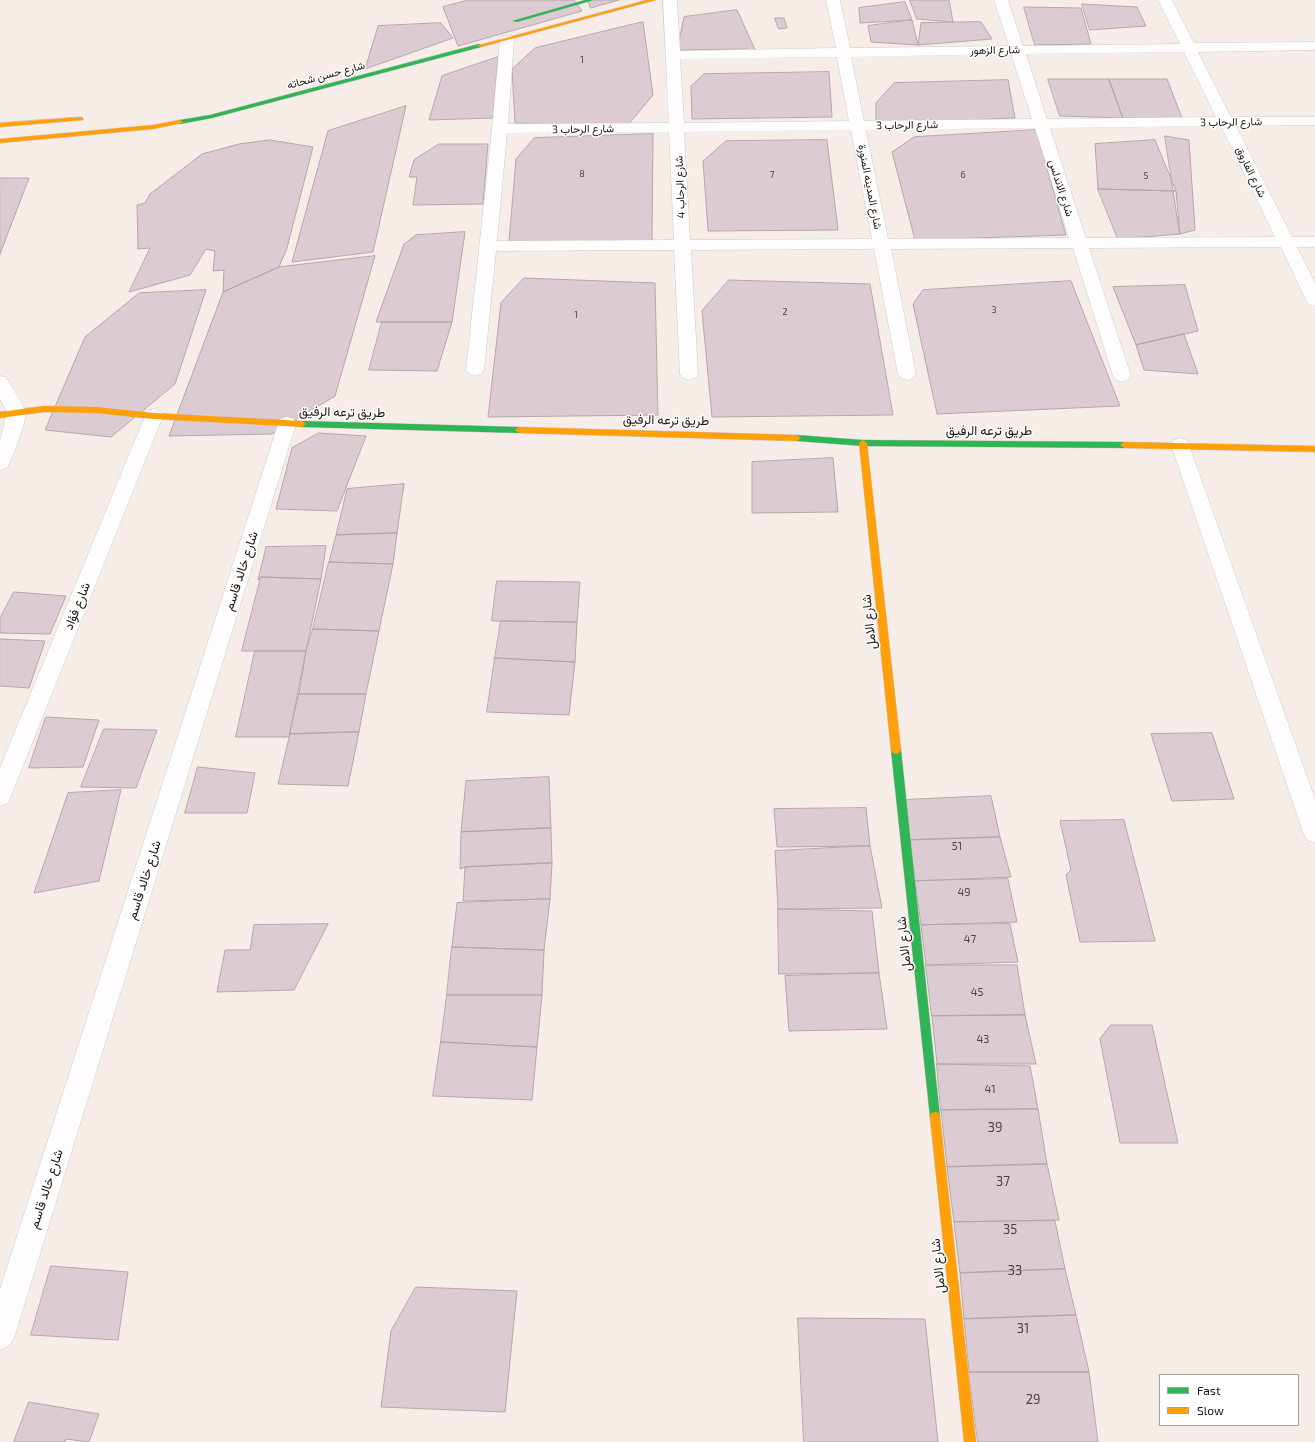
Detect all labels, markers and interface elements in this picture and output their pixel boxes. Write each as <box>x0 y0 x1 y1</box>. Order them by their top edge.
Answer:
street label: شارع الزهور <box>970 43 1020 57</box>
house number: 1 <box>580 55 584 65</box>
street label: شارع حسن شحاته <box>286 58 366 92</box>
street label: شارع الرحاب 3 <box>1200 115 1262 129</box>
street label: شارع الرحاب 3 <box>876 118 938 132</box>
street label: شارع الرحاب 3 <box>552 122 614 136</box>
street label: شارع المدينه المنورة <box>855 143 885 231</box>
street label: شارع الفاروق <box>1233 144 1269 200</box>
street label: شارع الرحاب 4 <box>672 155 688 219</box>
street label: شارع الاندلس <box>1046 158 1076 218</box>
house number: 8 <box>579 169 585 179</box>
house number: 7 <box>770 170 774 180</box>
house number: 6 <box>960 170 966 180</box>
house number: 5 <box>1144 171 1148 181</box>
house number: 3 <box>991 305 997 315</box>
house number: 2 <box>782 307 788 317</box>
house number: 1 <box>574 310 578 320</box>
street label: طريق ترعه الرفيق <box>299 403 385 421</box>
street label: طريق ترعه الرفيق <box>623 411 709 429</box>
street label: طريق ترعه الرفيق <box>946 423 1032 439</box>
street label: شارع خالد قاسم <box>221 529 261 613</box>
street label: شارع فؤاد <box>60 580 94 632</box>
street label: شارع الامل <box>858 594 880 650</box>
street label: شارع خالد قاسم <box>124 838 164 922</box>
house number: 51 <box>952 839 962 853</box>
house number: 49 <box>957 885 971 899</box>
street label: شارع الامل <box>893 916 915 972</box>
house number: 47 <box>964 932 976 946</box>
house number: 45 <box>971 985 983 999</box>
house number: 43 <box>977 1032 989 1046</box>
house number: 41 <box>984 1082 996 1096</box>
house number: 39 <box>988 1120 1002 1136</box>
street label: شارع خالد قاسم <box>26 1147 66 1231</box>
house number: 37 <box>996 1174 1010 1190</box>
house number: 35 <box>1003 1222 1017 1238</box>
street label: شارع الامل <box>927 1238 949 1294</box>
house number: 33 <box>1008 1263 1022 1279</box>
house number: 31 <box>1017 1321 1029 1337</box>
legend <box>1159 1374 1299 1426</box>
text: Fast <box>1197 1383 1220 1397</box>
house number: 29 <box>1026 1392 1040 1408</box>
text: Slow <box>1197 1403 1224 1417</box>

